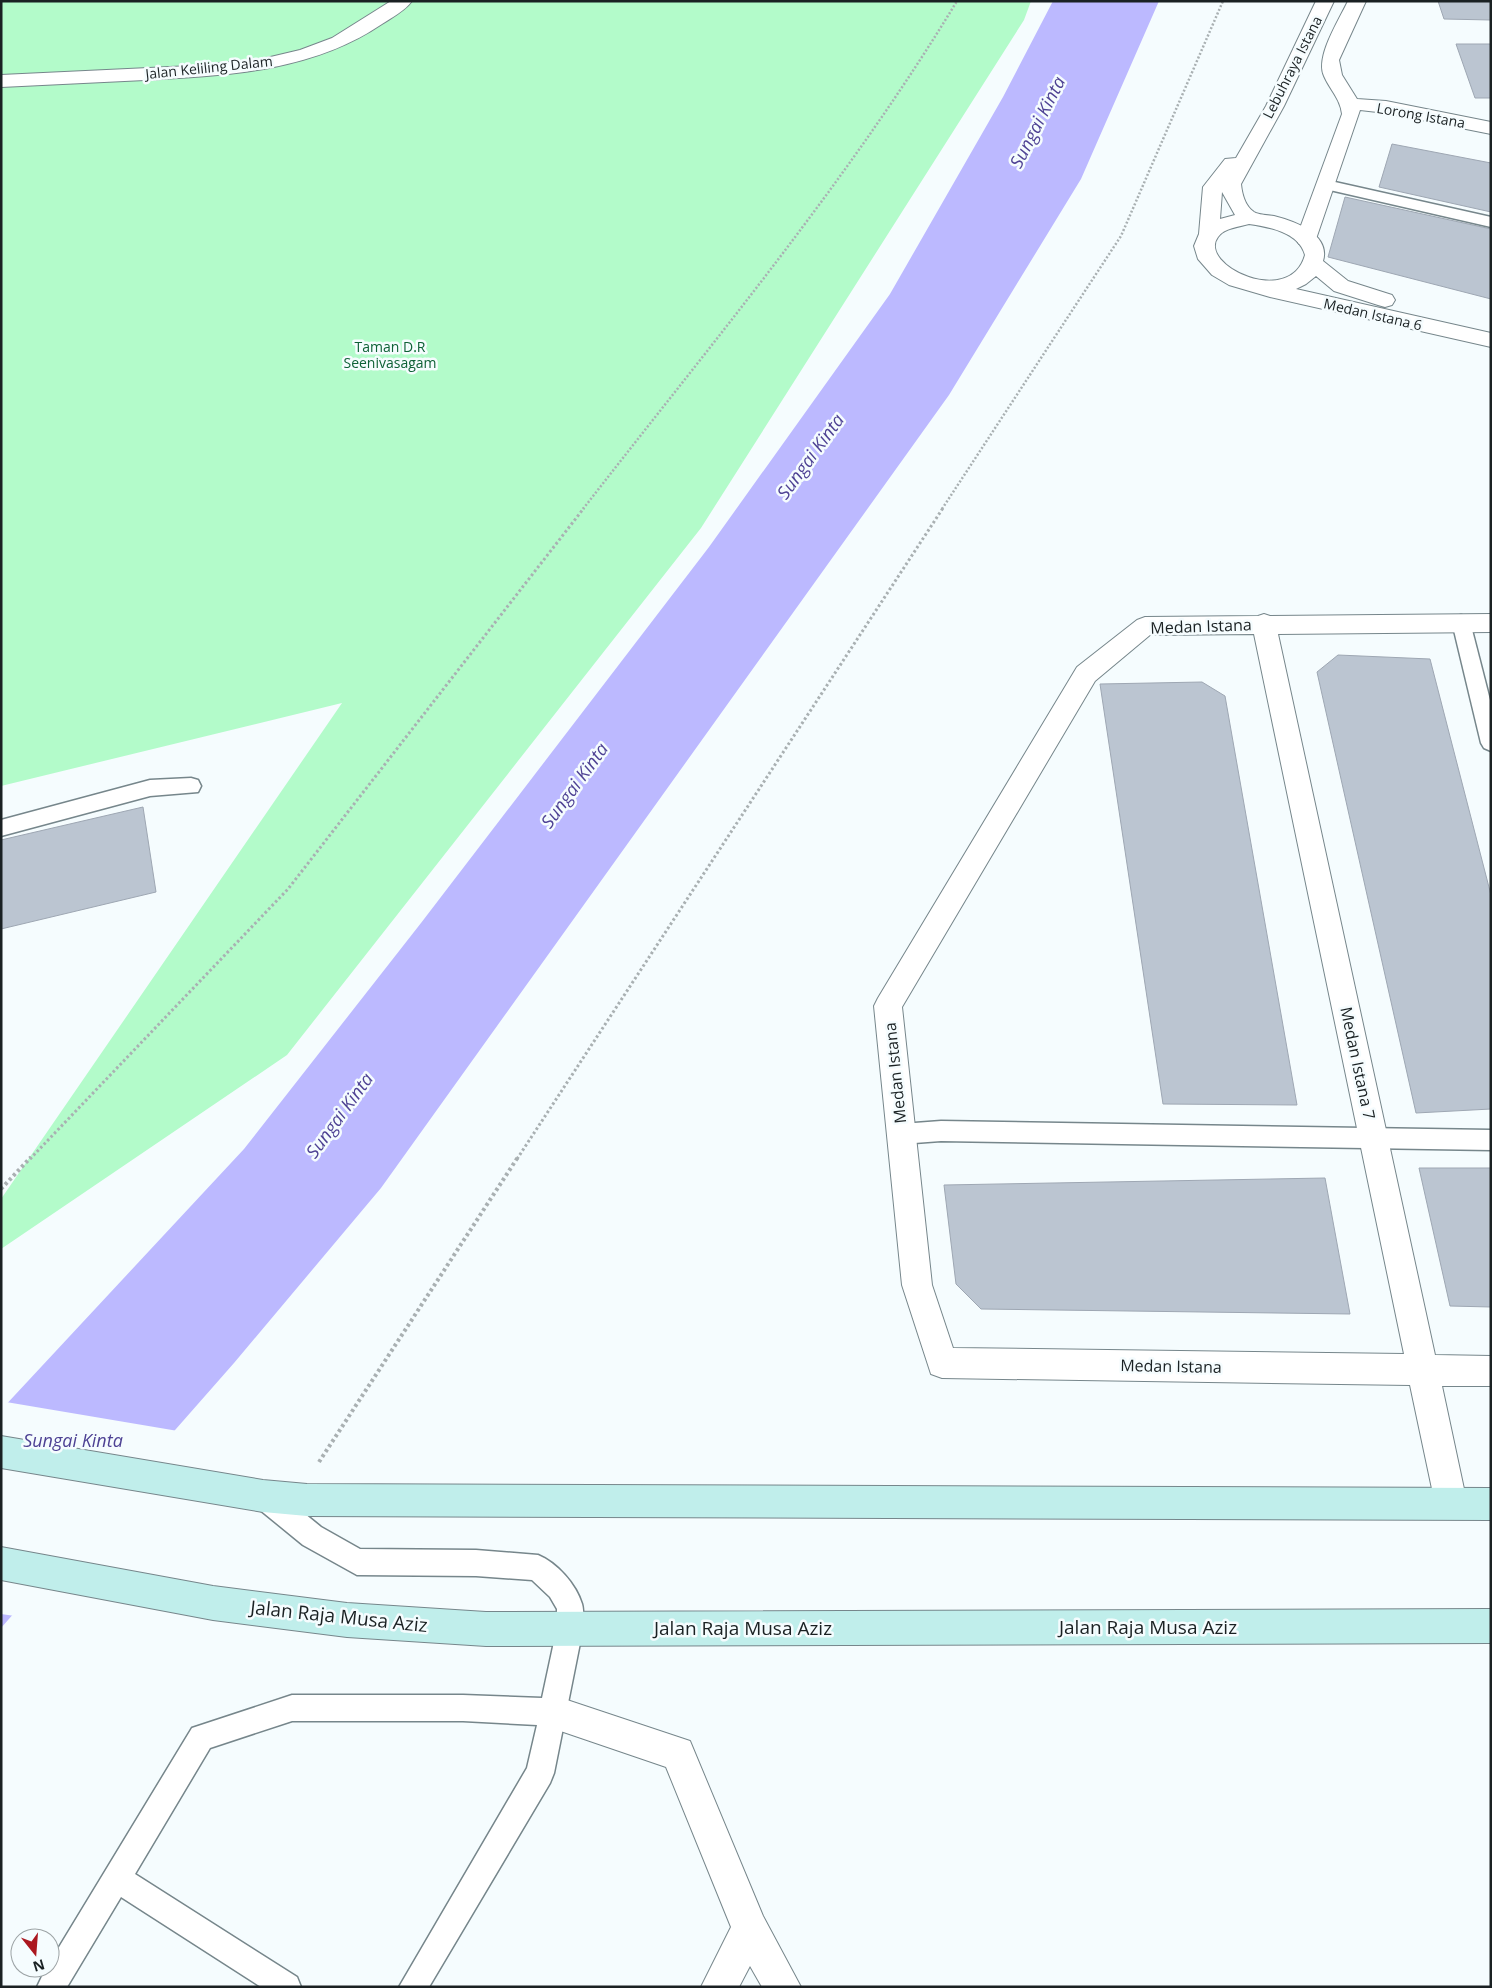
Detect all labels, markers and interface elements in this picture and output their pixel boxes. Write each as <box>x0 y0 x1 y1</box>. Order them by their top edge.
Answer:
street label: Lebuhraya Istana <box>1258 13 1326 121</box>
street label: Jalan Keliling Dalam <box>143 51 273 83</box>
water label: Sungai Kinta <box>1004 72 1070 172</box>
street label: Lorong Istana <box>1375 98 1467 132</box>
street label: Medan Istana 6 <box>1322 293 1424 335</box>
park label: Taman D.R Seenivasagam <box>343 337 437 372</box>
water label: Sungai Kinta <box>771 409 849 503</box>
street label: Medan Istana <box>1150 613 1252 639</box>
water label: Sungai Kinta <box>535 738 613 832</box>
street label: Medan Istana 7 <box>1335 1005 1381 1121</box>
street label: Medan Istana <box>879 1021 911 1125</box>
water label: Sungai Kinta <box>300 1068 378 1162</box>
street label: Medan Istana <box>1120 1354 1222 1378</box>
water label: Sungai Kinta <box>23 1428 123 1452</box>
street label: Jalan Raja Musa Aziz <box>247 1594 429 1638</box>
street label: Jalan Raja Musa Aziz <box>1057 1614 1237 1640</box>
street label: Jalan Raja Musa Aziz <box>652 1615 832 1641</box>
north arrow <box>10 1928 60 1978</box>
text: N <box>31 1955 47 1977</box>

